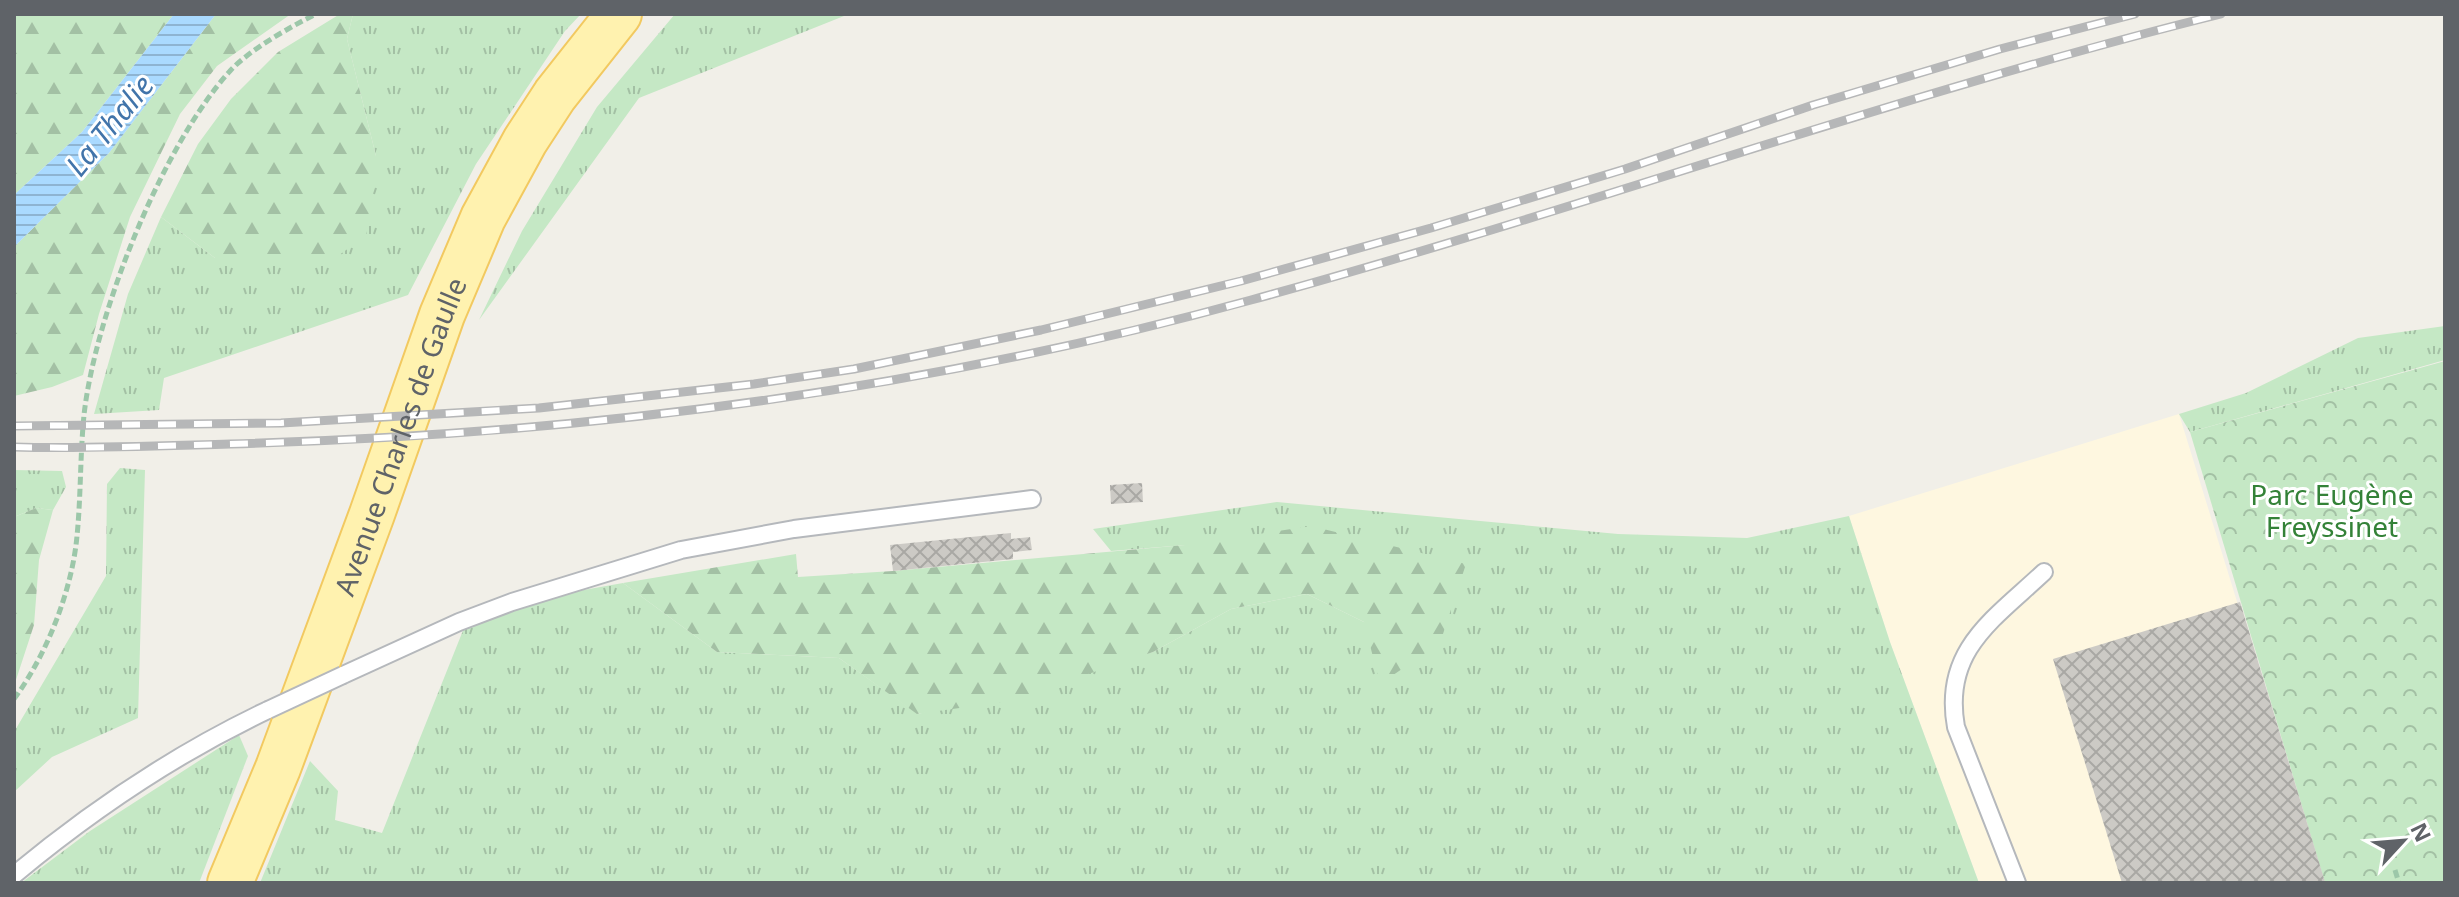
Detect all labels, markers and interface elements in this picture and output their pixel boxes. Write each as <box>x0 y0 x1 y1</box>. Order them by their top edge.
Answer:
water label: La Thalie <box>56 66 162 184</box>
street label: Avenue Charles de Gaulle <box>325 271 475 601</box>
park label: Parc Eugène Freyssinet <box>2250 475 2414 545</box>
north arrow <box>2363 801 2443 881</box>
text: N <box>2404 817 2439 846</box>

